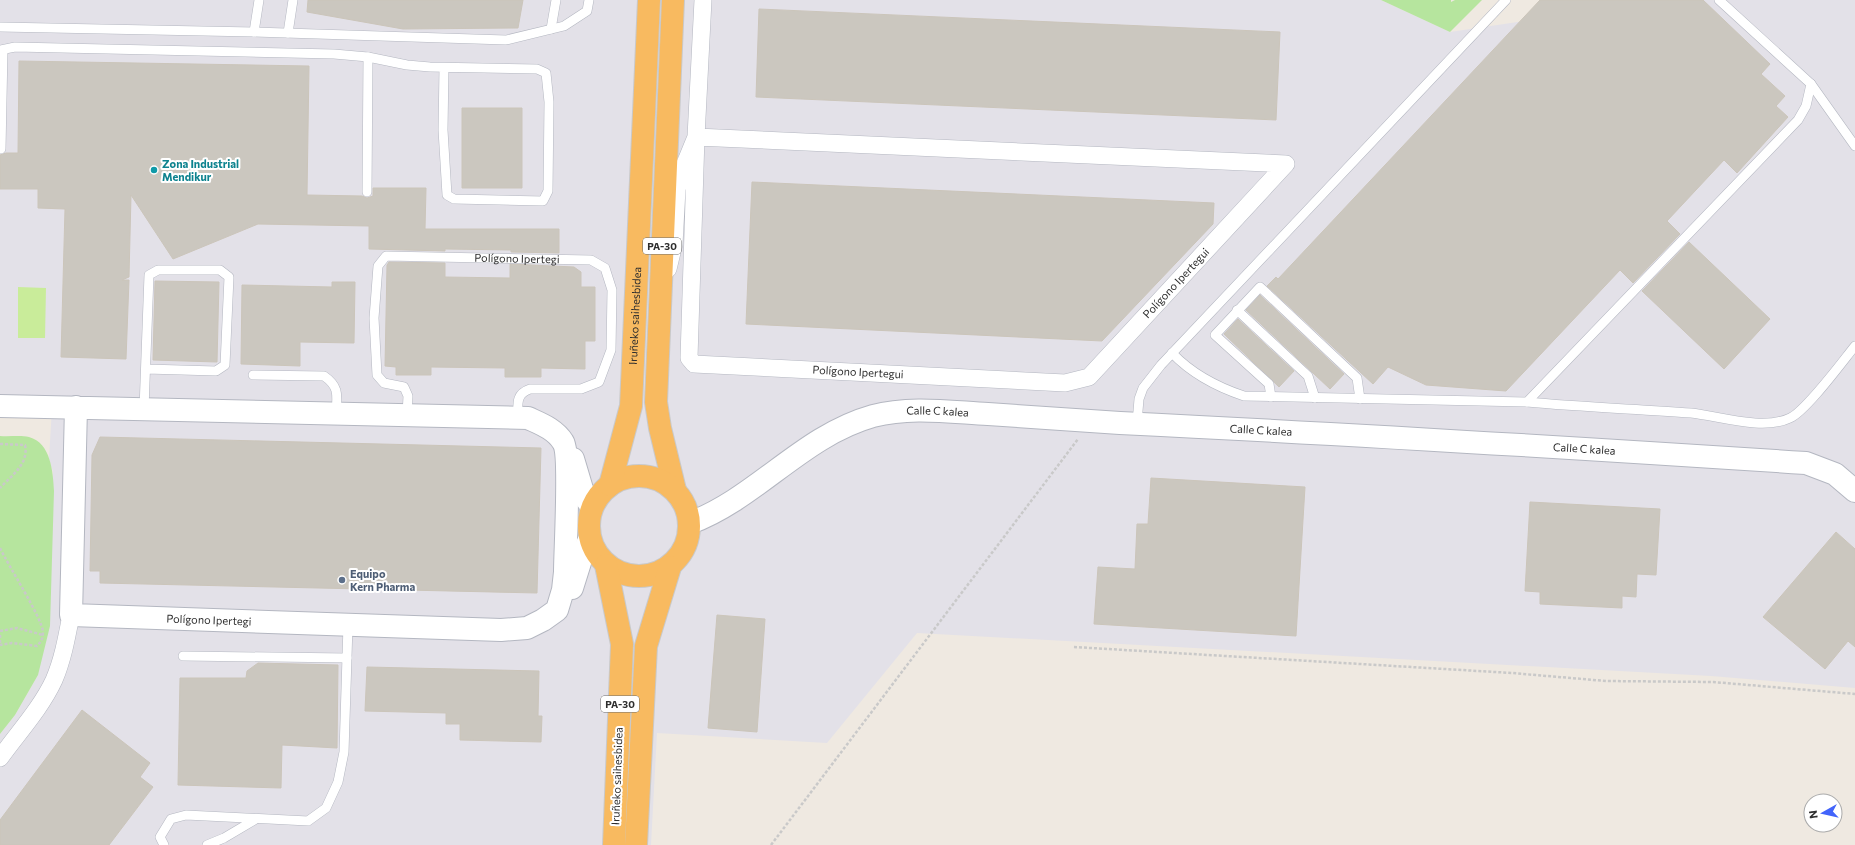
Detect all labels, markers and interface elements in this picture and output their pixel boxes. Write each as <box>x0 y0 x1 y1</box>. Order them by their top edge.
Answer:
place label: Zona Industrial Mendikur <box>162 157 239 183</box>
marker: Zona Industrial Mendikur <box>149 165 159 175</box>
road number: PA-30 <box>643 238 681 254</box>
street label: Polígono Ipertegui <box>1140 245 1212 320</box>
street label: Polígono Ipertegi <box>474 251 560 265</box>
street label: Iruñeko saihesbidea <box>626 266 643 365</box>
street label: Polígono Ipertegui <box>812 363 904 380</box>
street label: Calle C kalea <box>906 403 969 419</box>
street label: Calle C kalea <box>1229 422 1293 438</box>
street label: Calle C kalea <box>1553 440 1616 457</box>
place label: Equipo Kern Pharma <box>350 567 415 593</box>
marker: Equipo Kern Pharma <box>337 575 347 585</box>
street label: Polígono Ipertegi <box>166 612 252 627</box>
road number: PA-30 <box>601 696 639 712</box>
street label: Iruñeko saihesbidea <box>608 727 625 825</box>
north arrow <box>1803 793 1843 833</box>
text: N <box>1806 809 1820 819</box>

